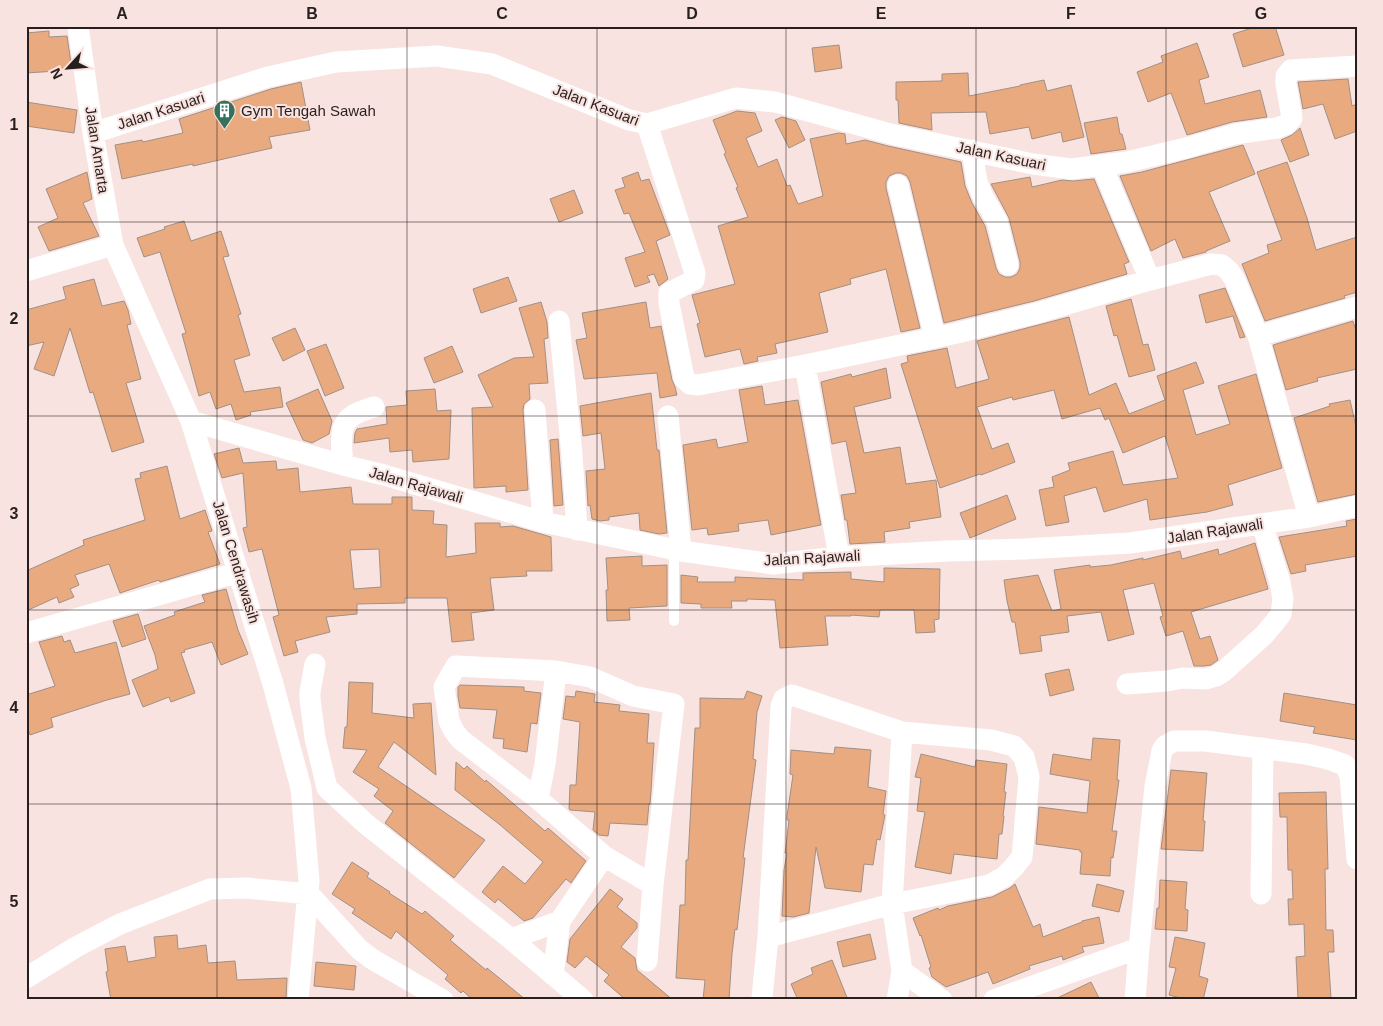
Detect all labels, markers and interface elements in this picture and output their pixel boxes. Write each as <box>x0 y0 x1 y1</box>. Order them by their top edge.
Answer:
text: A <box>116 5 128 22</box>
text: B <box>306 5 318 22</box>
text: C <box>496 5 508 22</box>
text: D <box>686 5 698 22</box>
text: E <box>876 5 887 22</box>
text: F <box>1066 5 1076 22</box>
text: G <box>1255 5 1267 22</box>
north arrow <box>42 42 92 92</box>
text: N <box>47 66 66 82</box>
street label: Jalan Kasuari <box>551 80 642 129</box>
street label: Jalan Kasuari <box>115 88 207 133</box>
building icon: Gym Tengah Sawah <box>213 99 237 130</box>
place label: Gym Tengah Sawah <box>241 102 376 119</box>
street label: Jalan Amarta <box>82 105 113 195</box>
text: 1 <box>10 116 19 133</box>
street label: Jalan Kasuari <box>955 138 1047 173</box>
text: 2 <box>10 310 19 327</box>
street label: Jalan Rajawali <box>367 463 465 506</box>
street label: Jalan Cendrawasih <box>210 498 263 625</box>
text: 3 <box>10 505 19 522</box>
street label: Jalan Rajawali <box>1166 515 1264 546</box>
street label: Jalan Rajawali <box>763 546 861 569</box>
text: 4 <box>10 699 19 716</box>
text: 5 <box>10 893 19 910</box>

